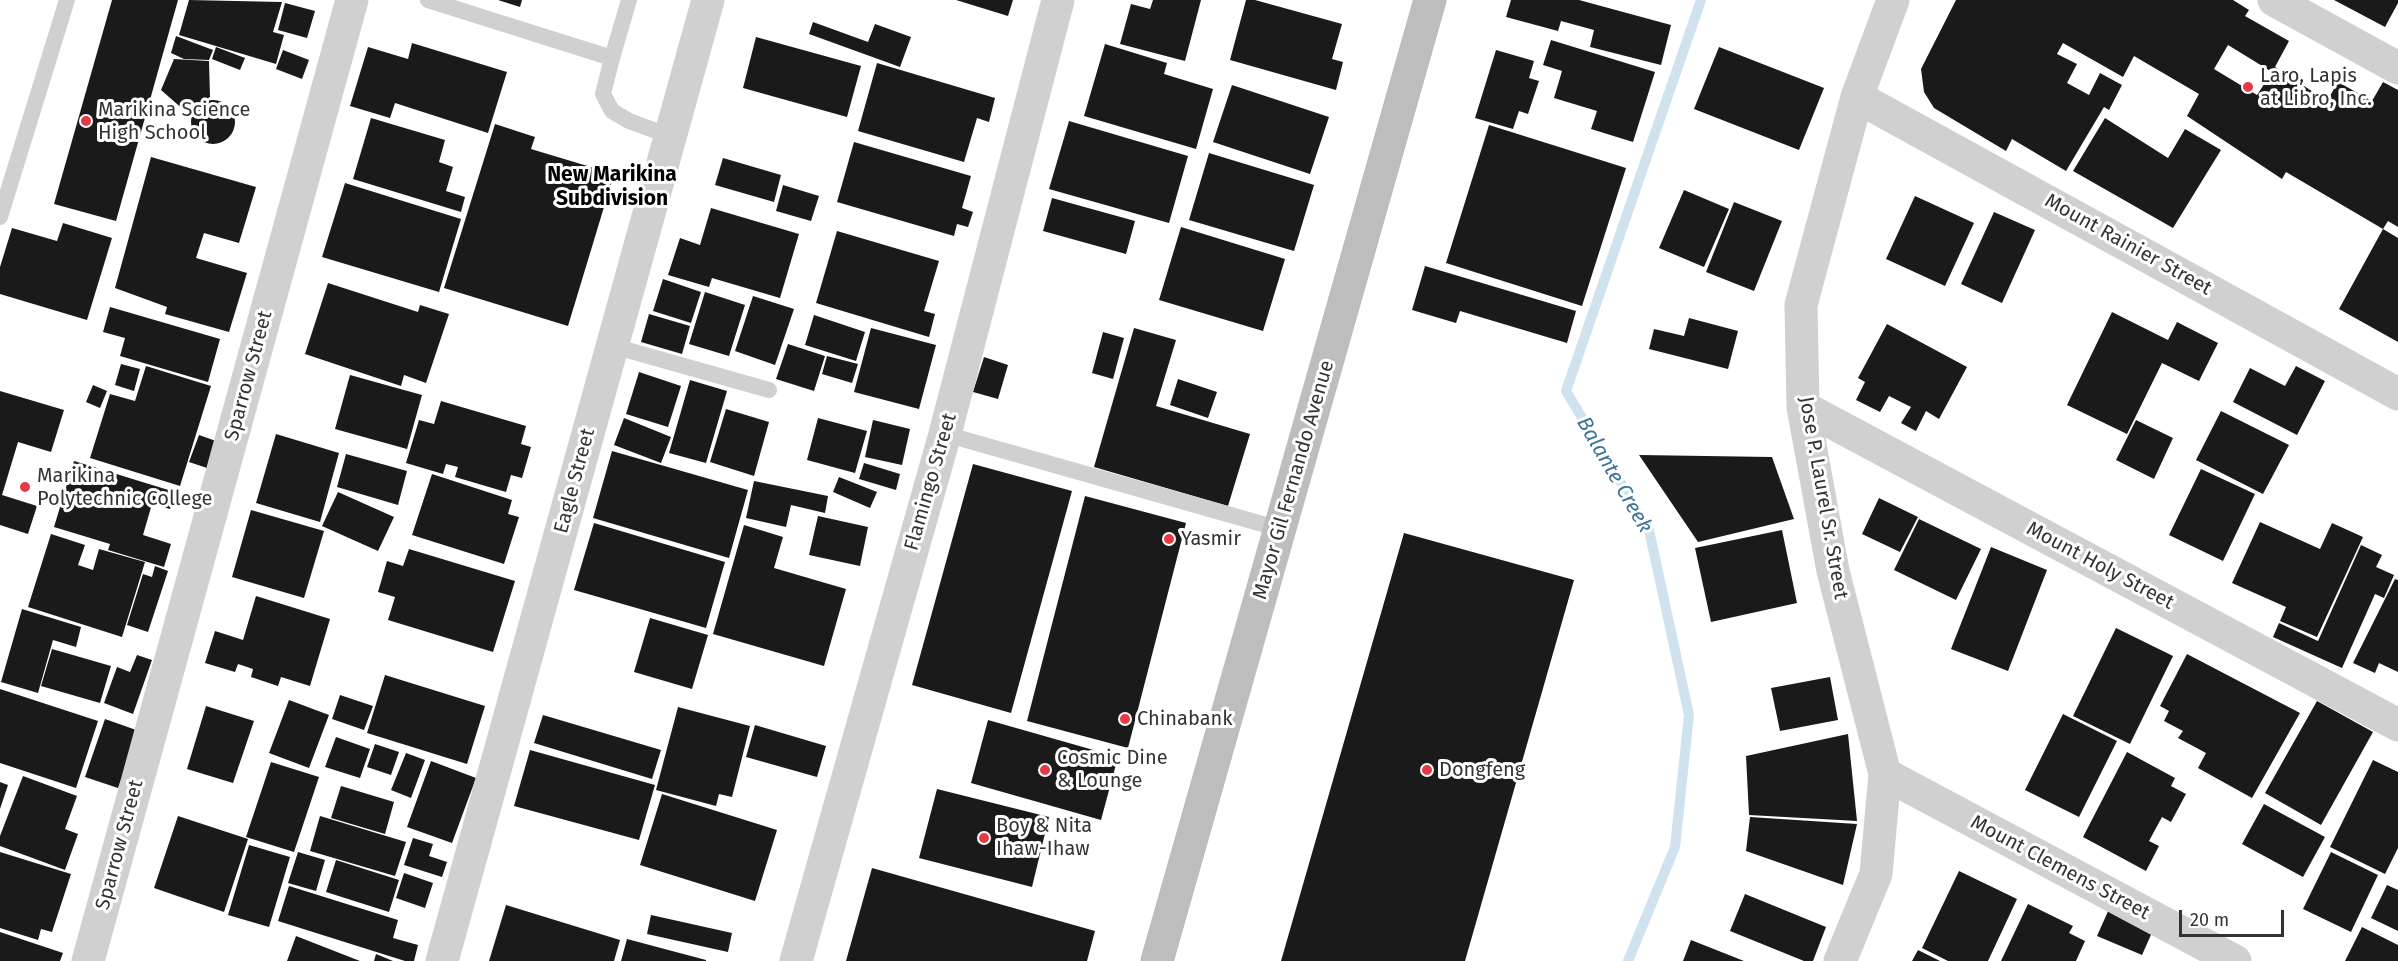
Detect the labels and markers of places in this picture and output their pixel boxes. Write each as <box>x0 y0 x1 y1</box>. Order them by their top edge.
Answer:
place label: Laro, Lapis at Libro, Inc. <box>2260 64 2372 111</box>
marker: Laro, Lapis at Libro, Inc. <box>2241 80 2255 94</box>
place label: Marikina Science High School <box>98 98 250 145</box>
marker: Marikina Science High School <box>79 114 93 128</box>
place label: Marikina Polytechnic College <box>37 464 212 511</box>
marker: Marikina Polytechnic College <box>18 480 32 494</box>
place label: Yasmir <box>1181 527 1241 551</box>
marker: Yasmir <box>1162 532 1176 546</box>
place label: Chinabank <box>1137 707 1232 731</box>
marker: Chinabank <box>1118 712 1132 726</box>
place label: Cosmic Dine & Lounge <box>1057 746 1168 793</box>
place label: Dongfeng <box>1439 758 1525 782</box>
marker: Cosmic Dine & Lounge <box>1038 763 1052 777</box>
marker: Dongfeng <box>1420 763 1434 777</box>
place label: Boy & Nita Ihaw-Ihaw <box>996 814 1092 861</box>
marker: Boy & Nita Ihaw-Ihaw <box>977 831 991 845</box>

